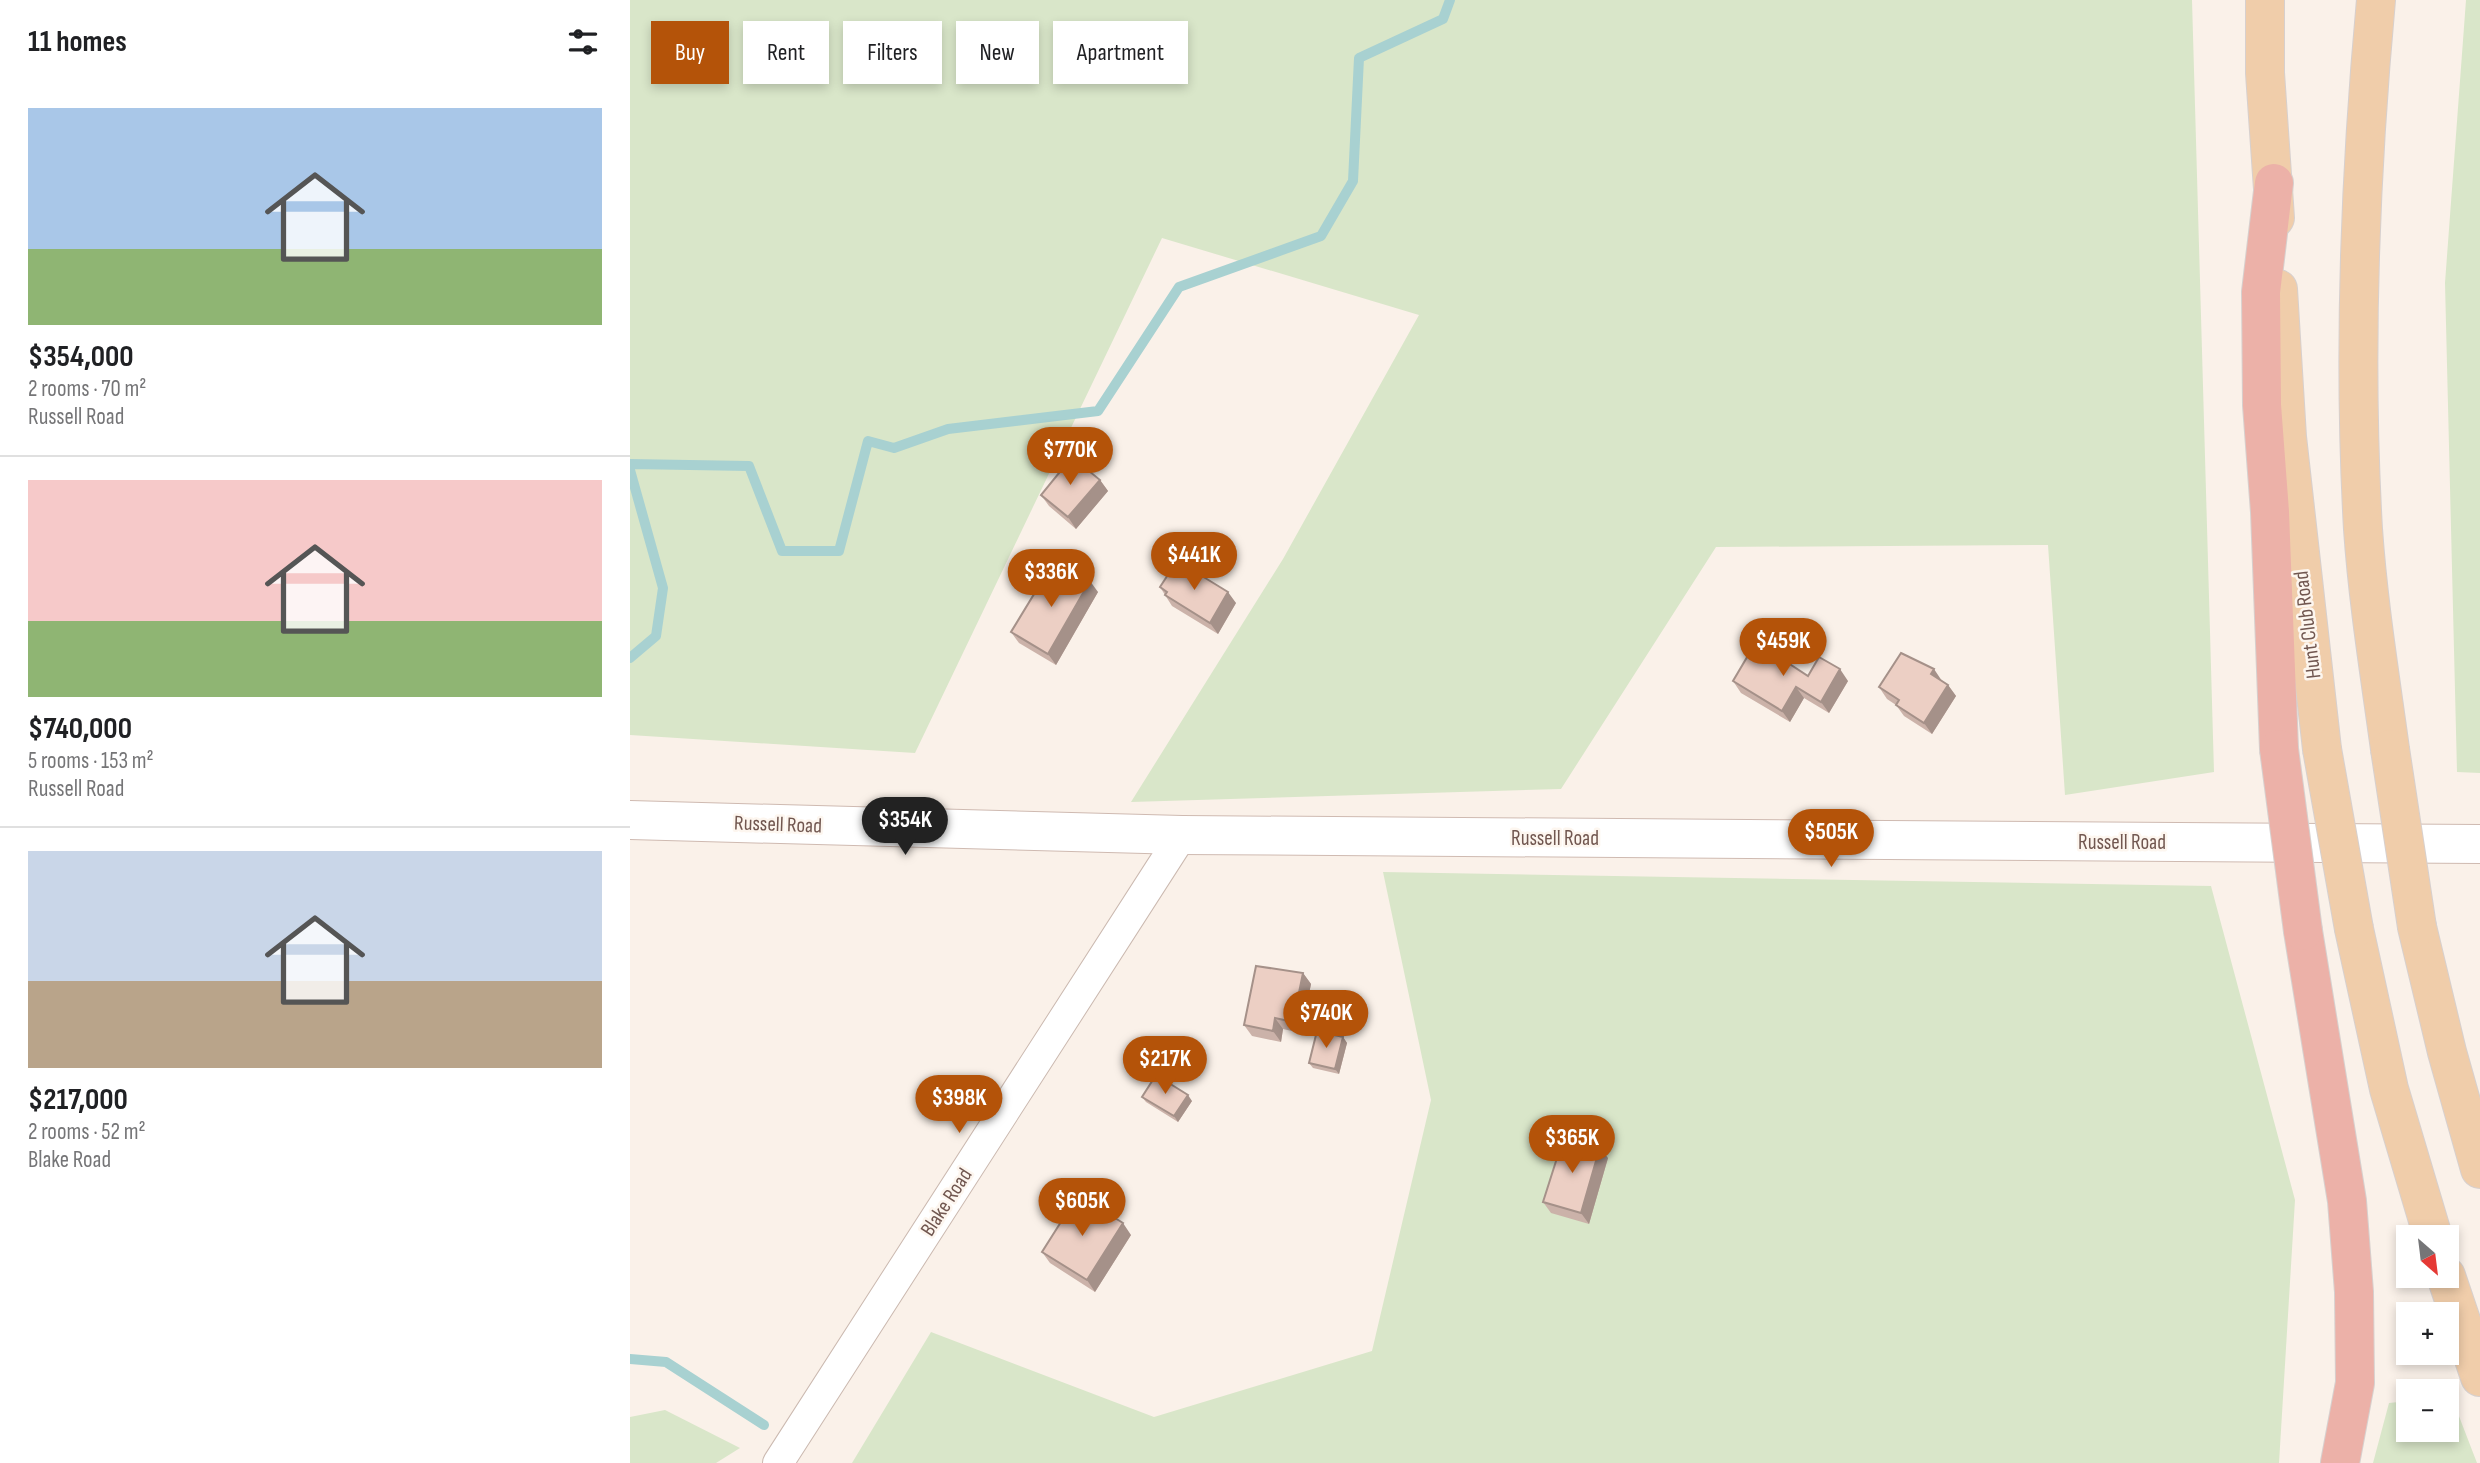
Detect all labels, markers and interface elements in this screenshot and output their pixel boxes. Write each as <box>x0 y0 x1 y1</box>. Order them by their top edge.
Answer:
chip: Buy <box>651 21 729 84</box>
chip: Rent <box>743 21 829 84</box>
chip: Filters <box>843 21 942 84</box>
chip: New <box>956 21 1039 84</box>
chip: Apartment <box>1053 21 1188 84</box>
icon: filters <box>564 23 602 61</box>
text: 11 homes <box>28 24 127 60</box>
icon: home <box>252 154 378 280</box>
text: $354,000 <box>28 339 134 375</box>
text: 2 rooms · 70 m² <box>28 375 146 403</box>
text: Russell Road <box>28 403 124 431</box>
pin: $770K <box>1021 428 1119 487</box>
text: $770K <box>1043 436 1097 464</box>
icon: home <box>252 526 378 652</box>
pin: $441K <box>1145 532 1243 592</box>
text: $441K <box>1167 541 1221 569</box>
pin: $336K <box>1002 550 1100 609</box>
text: $336K <box>1024 558 1078 586</box>
street label: Hunt Club Road <box>2288 570 2326 680</box>
pin: $459K <box>1734 618 1832 678</box>
text: $459K <box>1756 627 1810 655</box>
text: $740,000 <box>28 711 132 747</box>
text: 5 rooms · 153 m² <box>28 747 154 775</box>
text: Russell Road <box>28 775 124 803</box>
pin: $354K <box>856 798 954 857</box>
text: $354K <box>878 806 932 834</box>
street label: Russell Road <box>734 810 822 839</box>
pin: $505K <box>1782 810 1880 869</box>
text: $505K <box>1804 818 1858 846</box>
street label: Russell Road <box>1511 826 1599 851</box>
street label: Russell Road <box>2078 830 2166 855</box>
icon: home <box>252 897 378 1023</box>
pin: $740K <box>1277 990 1375 1050</box>
text: $740K <box>1299 999 1353 1027</box>
pin: $217K <box>1116 1036 1214 1096</box>
text: $217K <box>1139 1045 1191 1073</box>
pin: $398K <box>910 1076 1008 1135</box>
text: $217,000 <box>28 1082 128 1118</box>
text: $398K <box>931 1084 987 1112</box>
pin: $365K <box>1523 1116 1621 1175</box>
text: 2 rooms · 52 m² <box>28 1118 146 1146</box>
text: $365K <box>1545 1124 1599 1152</box>
text: Blake Road <box>28 1146 111 1174</box>
street label: Blake Road <box>915 1164 978 1241</box>
pin: $605K <box>1033 1178 1131 1238</box>
text: $605K <box>1055 1187 1109 1215</box>
north arrow <box>2396 1225 2459 1288</box>
map controls <box>2396 1225 2459 1442</box>
button: + <box>2396 1302 2459 1365</box>
button: − <box>2396 1379 2459 1442</box>

